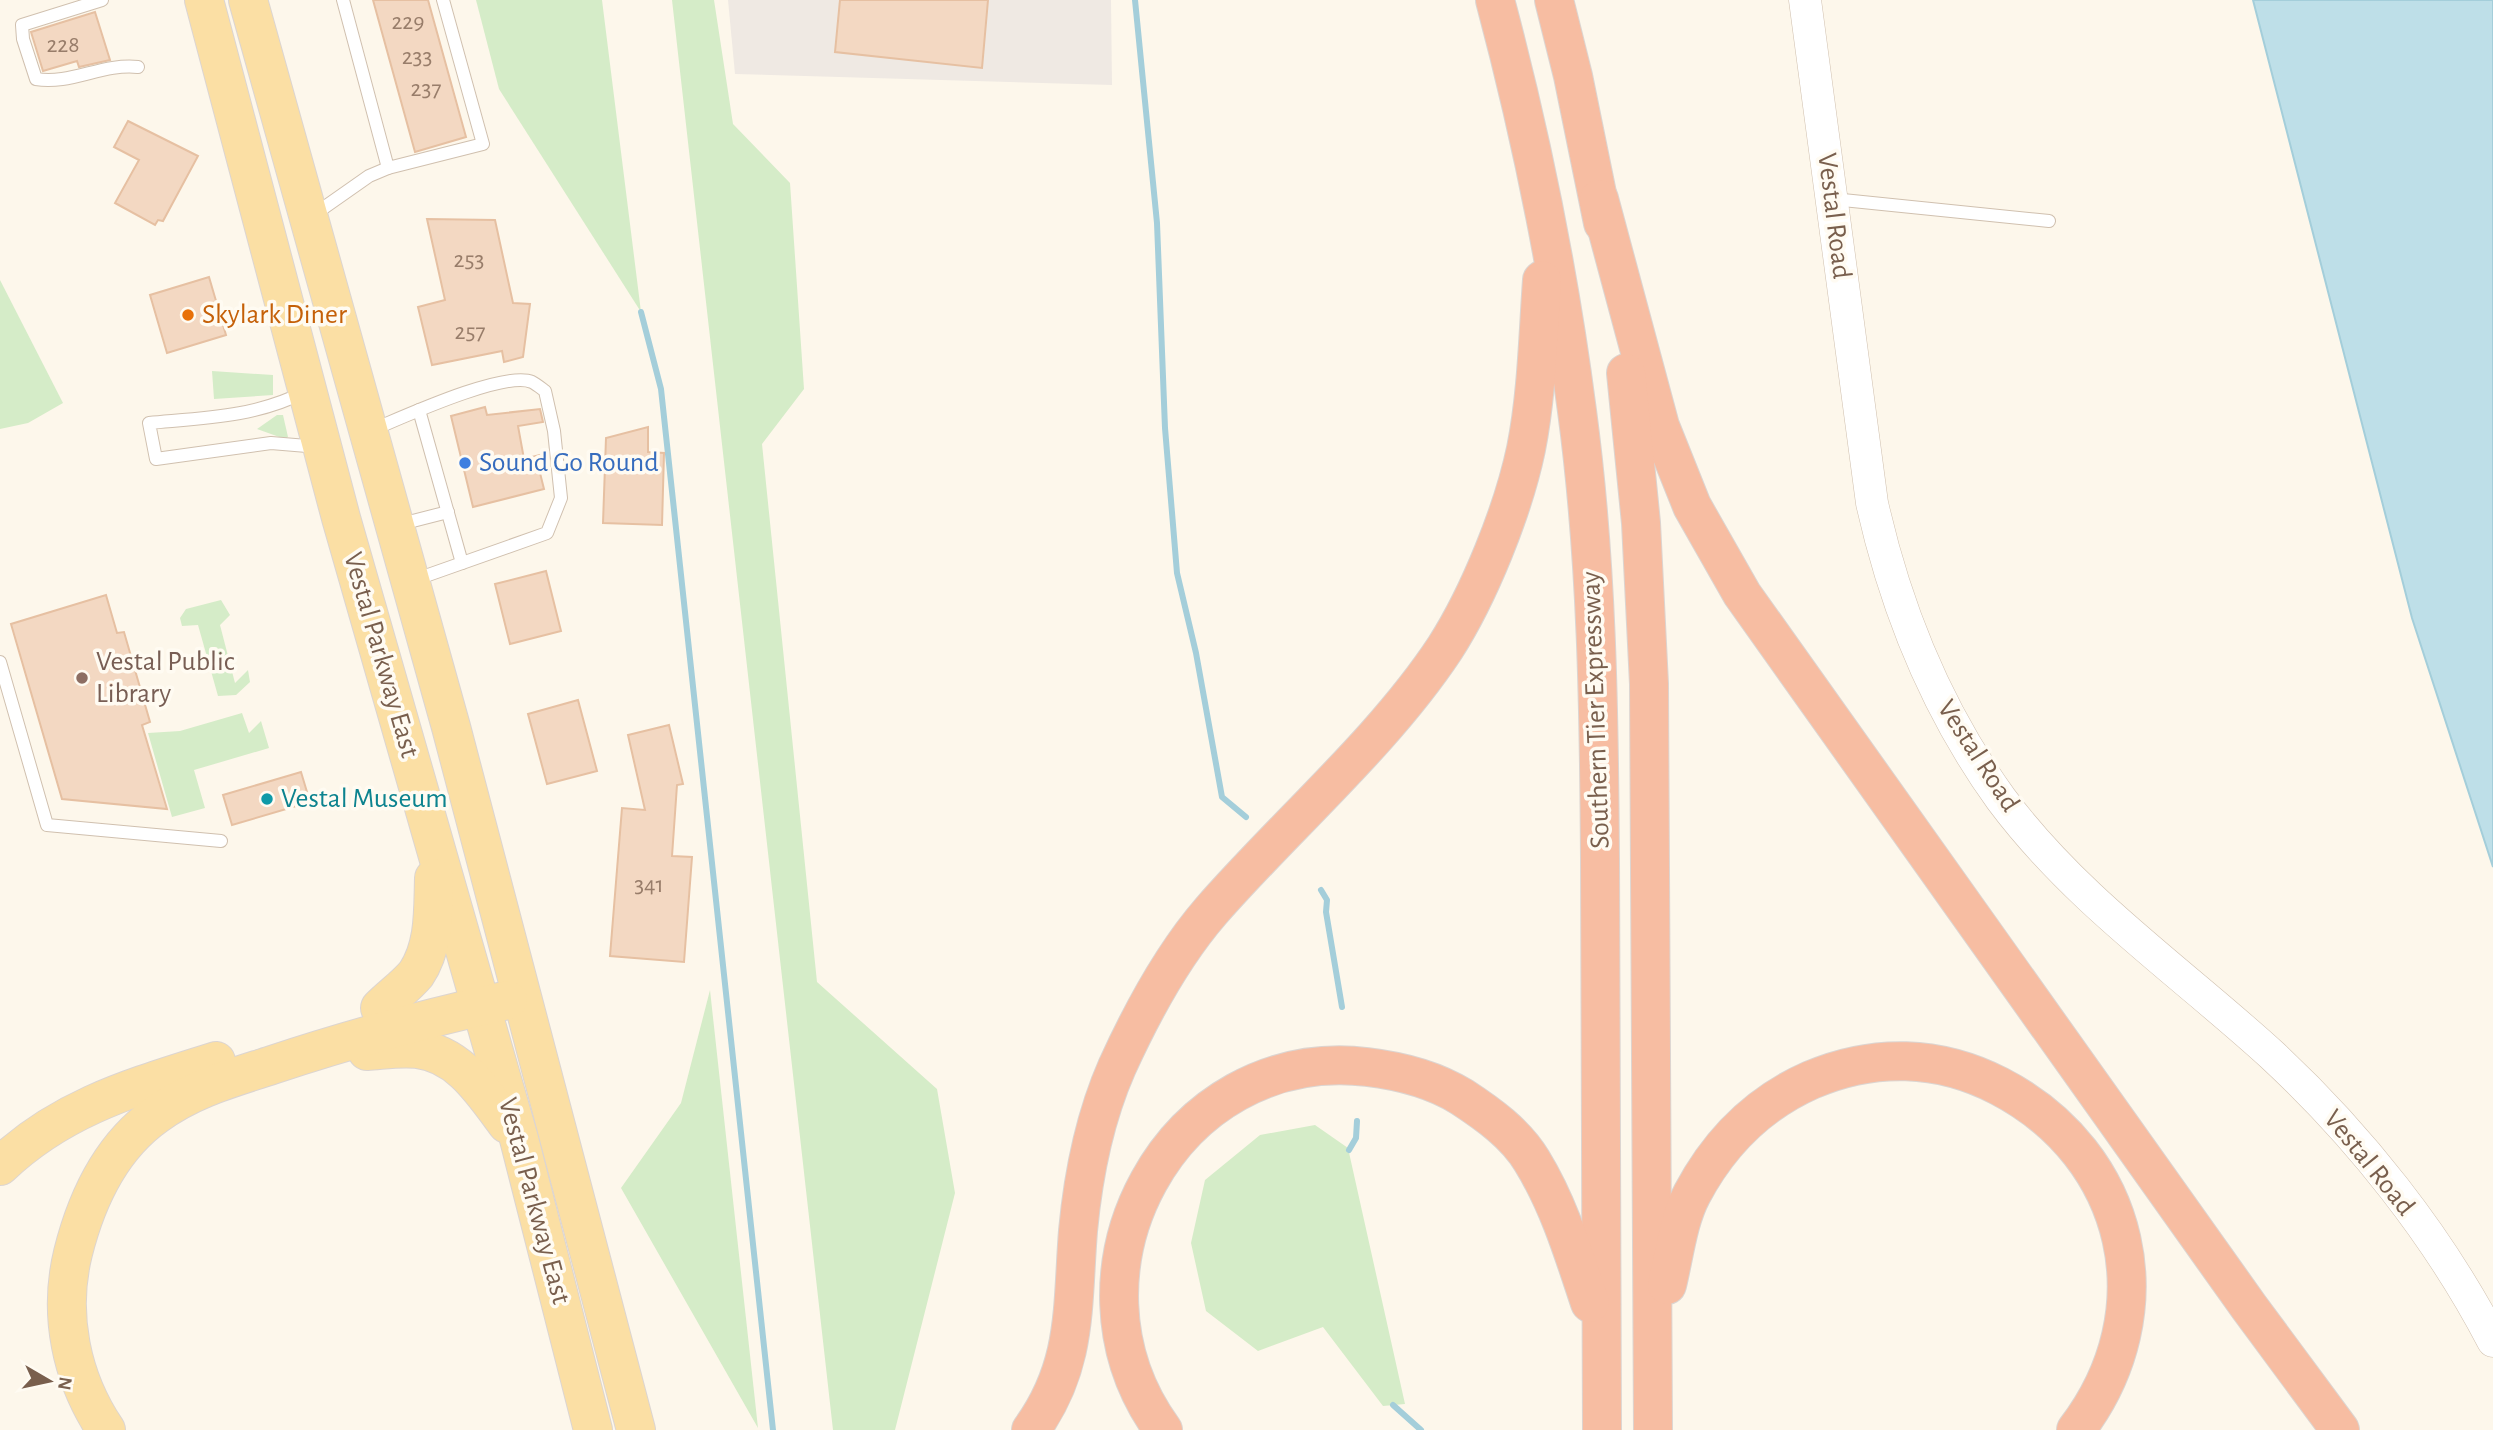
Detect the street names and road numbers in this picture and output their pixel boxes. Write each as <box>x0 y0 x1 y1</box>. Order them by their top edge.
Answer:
street label: Vestal Road <box>1812 151 1856 281</box>
street label: Vestal Parkway East <box>338 549 424 761</box>
street label: Southern Tier Expressway <box>1577 571 1615 849</box>
street label: Vestal Road <box>1932 695 2024 817</box>
street label: Vestal Parkway East <box>493 1095 575 1307</box>
street label: Vestal Road <box>2318 1105 2420 1221</box>

